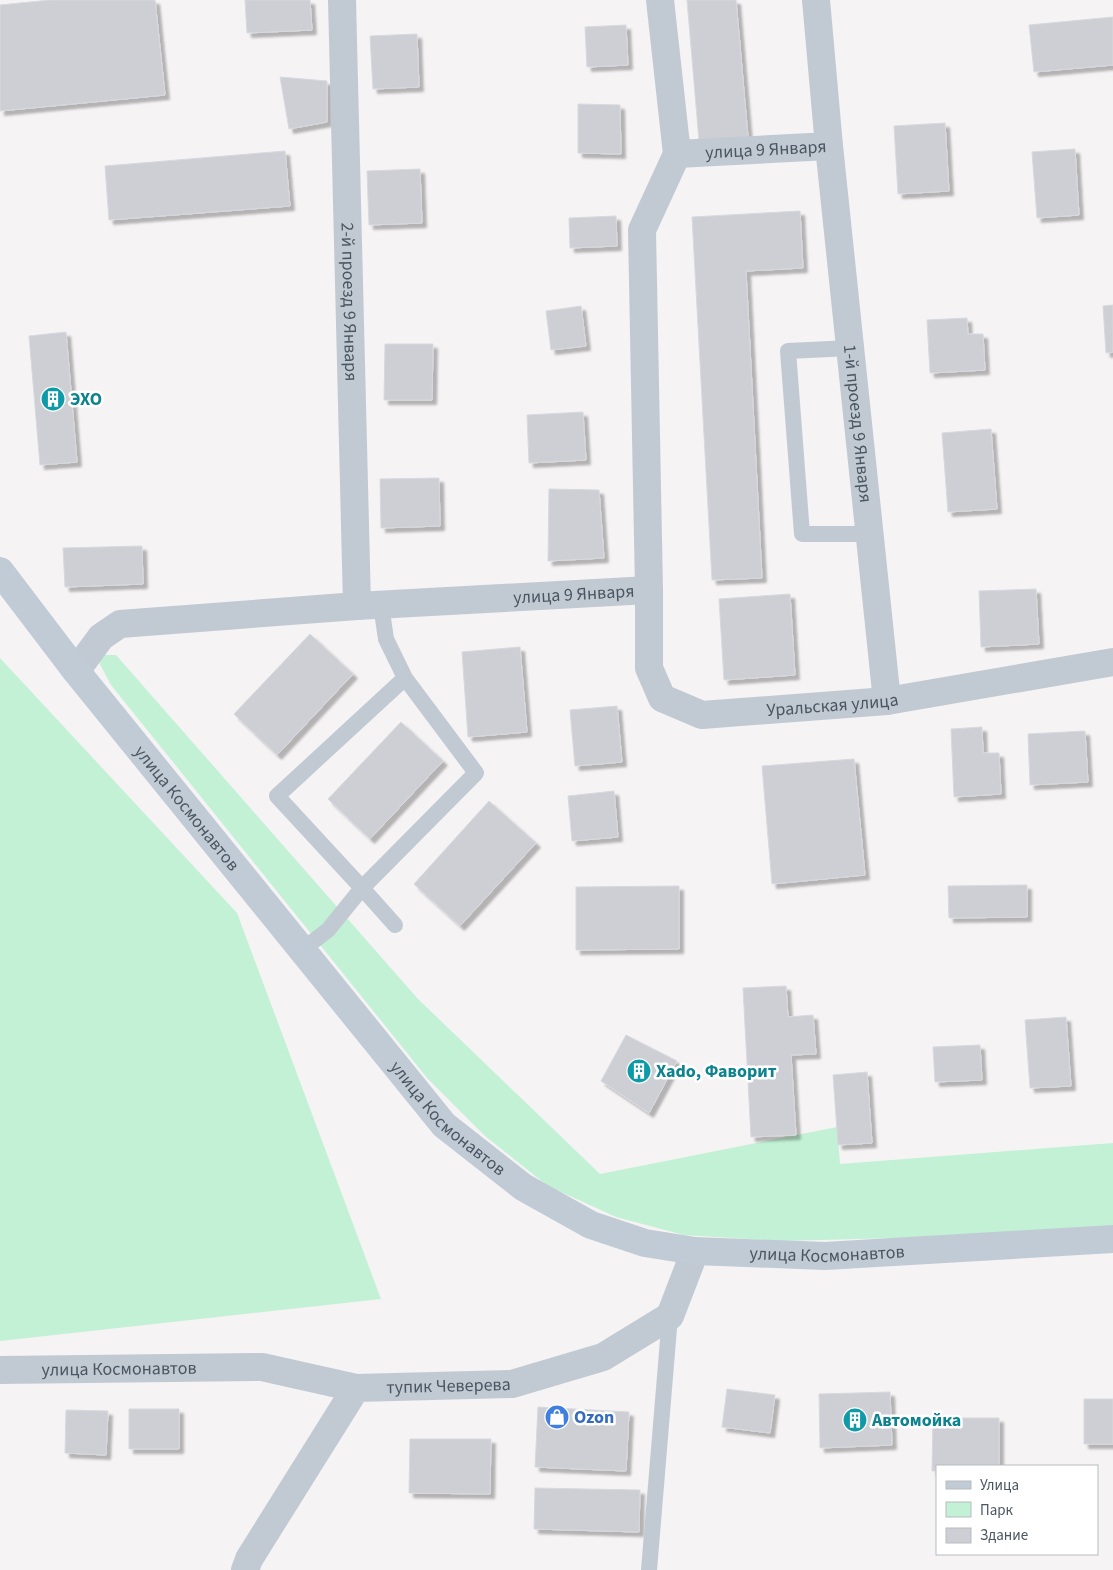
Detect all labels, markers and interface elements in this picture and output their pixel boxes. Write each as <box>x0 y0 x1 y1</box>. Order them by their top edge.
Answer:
street label: улица 9 Января <box>705 134 827 165</box>
street label: 2-й проезд 9 Января <box>335 222 363 382</box>
street label: 1-й проезд 9 Января <box>837 343 878 504</box>
building icon: ЭХО <box>40 386 66 412</box>
place label: ЭХО <box>70 387 102 412</box>
street label: улица 9 Января <box>512 579 635 610</box>
street label: Уральская улица <box>766 687 900 723</box>
street label: улица Космонавтов <box>128 740 245 876</box>
street label: улица Космонавтов <box>384 1056 511 1182</box>
building icon: Xado, Фаворит <box>626 1058 652 1084</box>
place label: Xado, Фаворит <box>656 1059 777 1084</box>
street label: улица Космонавтов <box>749 1239 905 1269</box>
street label: улица Космонавтов <box>41 1356 197 1383</box>
street label: тупик Чеверева <box>386 1372 511 1400</box>
shop icon: Ozon <box>544 1404 570 1430</box>
place label: Ozon <box>574 1405 614 1430</box>
building icon: Автомойка <box>842 1407 868 1433</box>
place label: Автомойка <box>871 1408 961 1433</box>
legend <box>936 1465 1098 1555</box>
text: Улица <box>980 1475 1019 1496</box>
text: Парк <box>980 1500 1014 1521</box>
text: Здание <box>980 1525 1028 1546</box>

